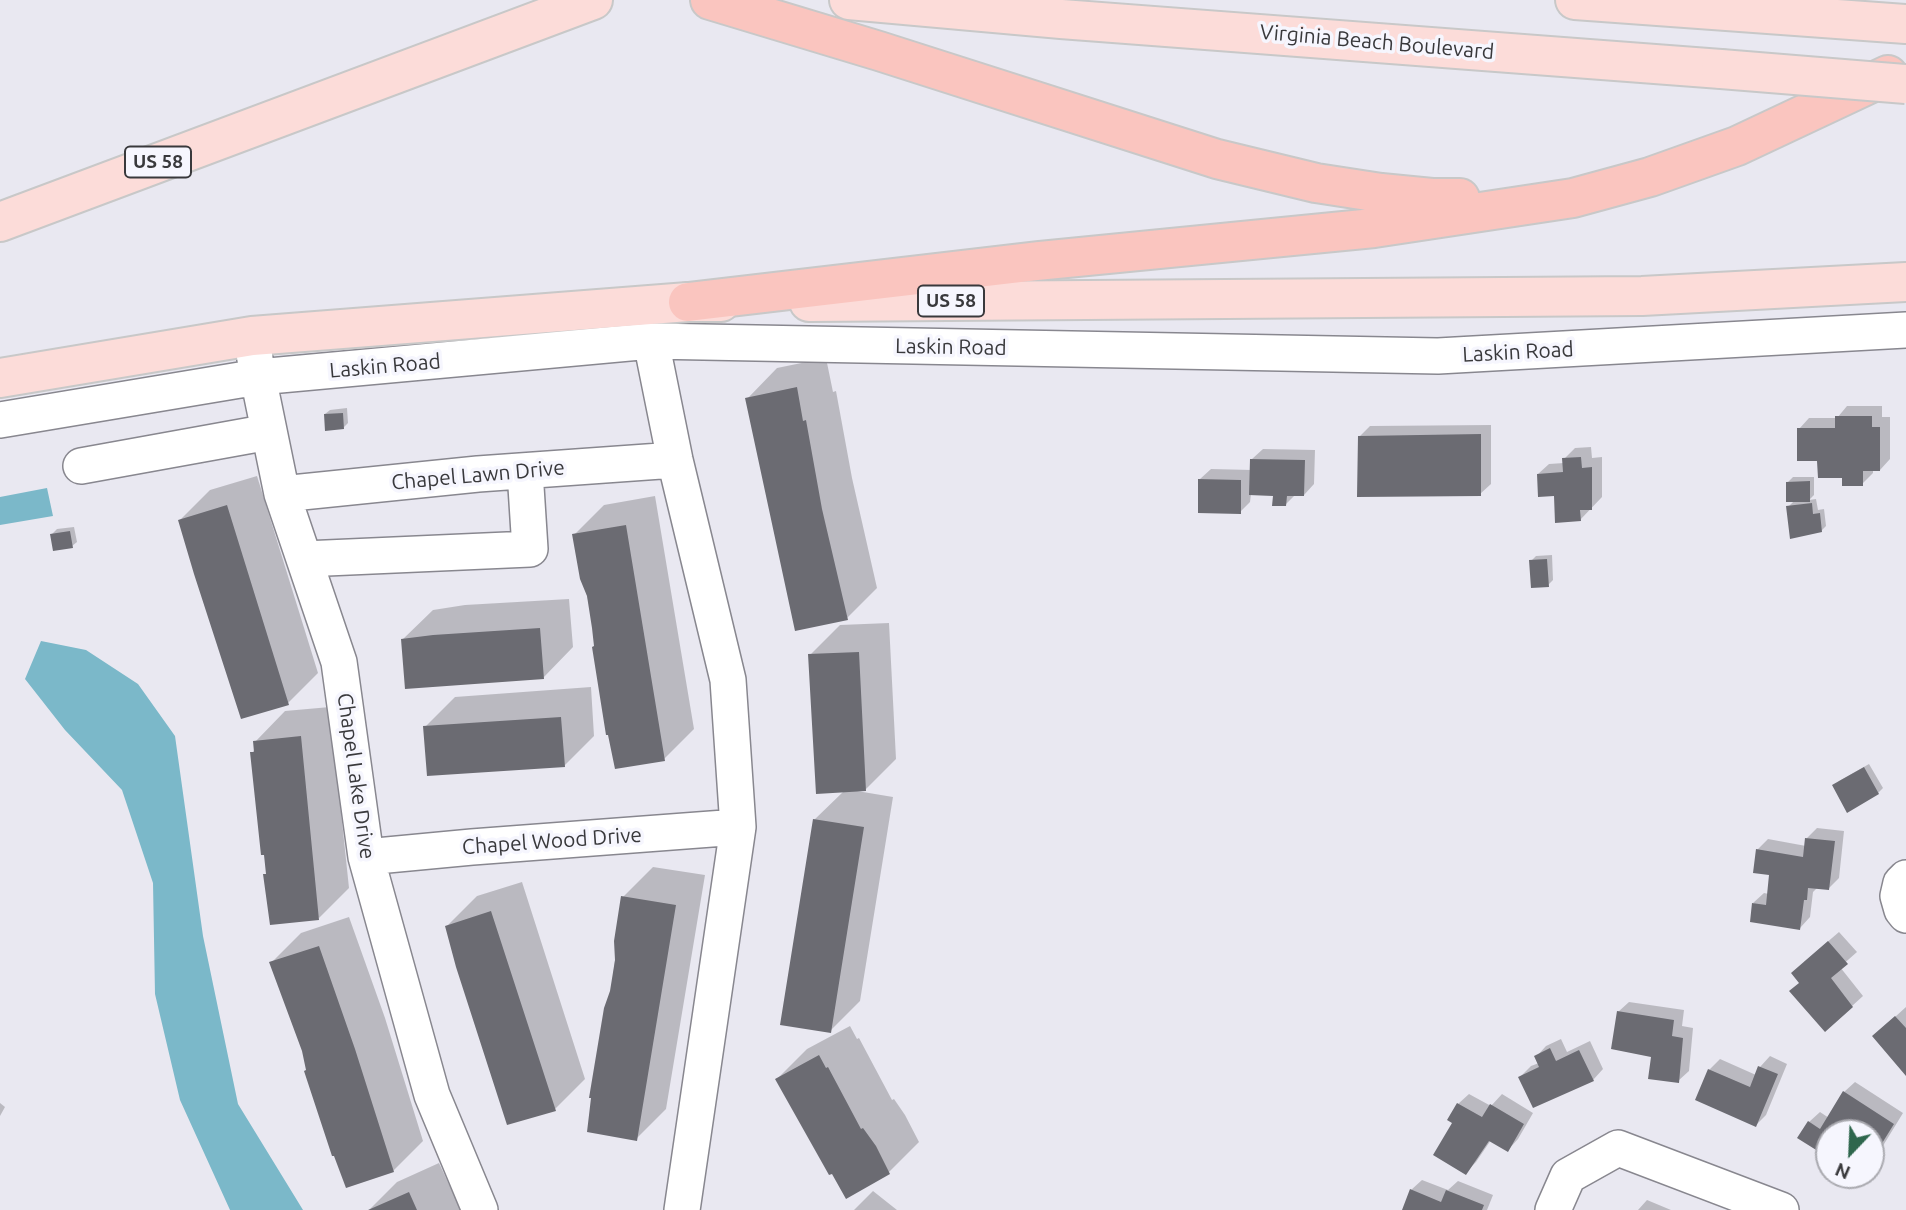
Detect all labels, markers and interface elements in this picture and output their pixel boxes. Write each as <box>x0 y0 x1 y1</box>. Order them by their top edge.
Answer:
street label: Virginia Beach Boulevard <box>1259 19 1495 65</box>
road number: US 58 <box>125 146 191 178</box>
road number: US 58 <box>918 286 984 316</box>
street label: Laskin Road <box>895 333 1007 361</box>
street label: Laskin Road <box>1462 336 1574 368</box>
street label: Laskin Road <box>328 349 442 383</box>
street label: Chapel Lawn Drive <box>390 455 566 495</box>
street label: Chapel Lake Drive <box>332 691 380 861</box>
street label: Chapel Wood Drive <box>461 822 643 860</box>
north arrow <box>1815 1119 1885 1189</box>
text: N <box>1832 1159 1853 1184</box>

